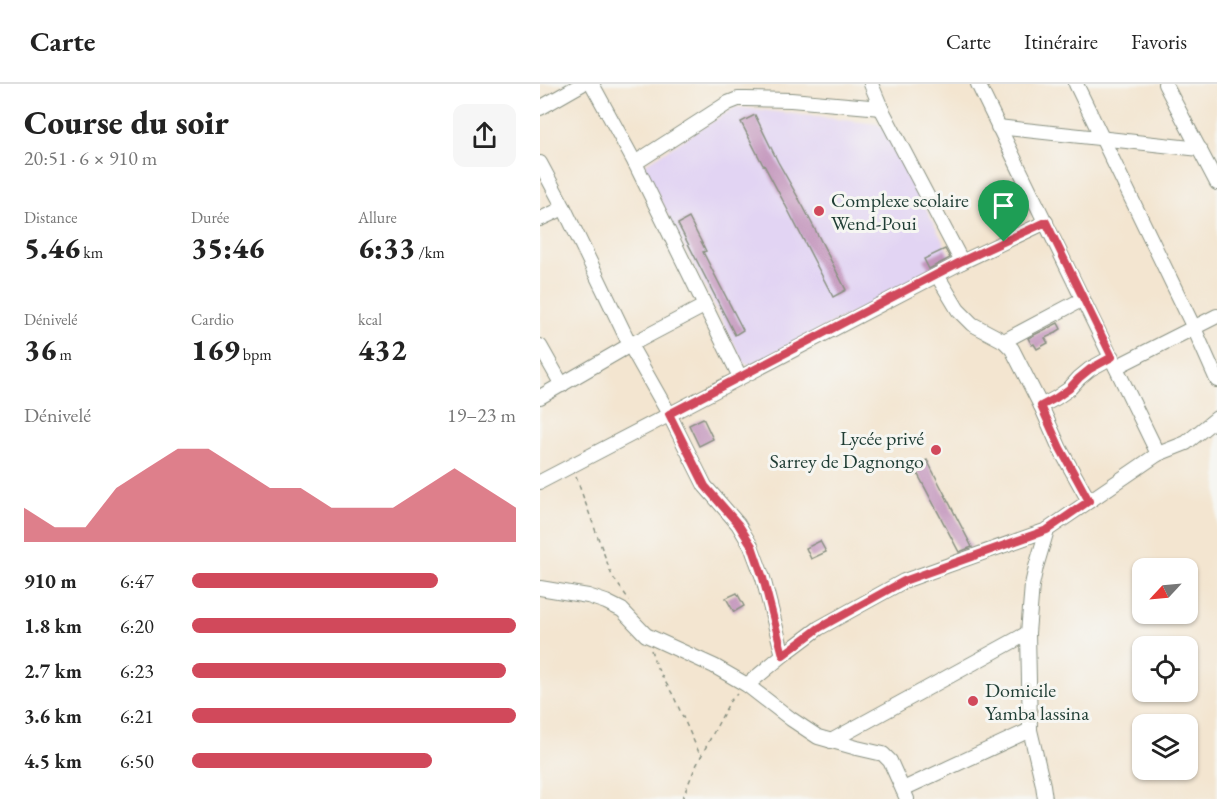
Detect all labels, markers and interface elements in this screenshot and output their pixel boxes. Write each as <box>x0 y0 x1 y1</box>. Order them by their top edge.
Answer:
text: Carte <box>30 23 96 59</box>
text: Carte <box>946 28 991 55</box>
text: Itinéraire <box>1024 28 1098 55</box>
text: Favoris <box>1131 28 1187 55</box>
text: Course du soir <box>24 101 229 144</box>
button: share <box>453 104 516 167</box>
text: 20:51 · 6 × 910 m <box>24 145 157 171</box>
pin <box>978 180 1029 242</box>
place label: Complexe scolaire Wend-Poui <box>831 187 969 236</box>
icon: arrive <box>987 189 1020 222</box>
marker: Complexe scolaire Wend-Poui <box>812 204 826 218</box>
text: Distance <box>24 207 77 228</box>
text: Durée <box>191 207 229 228</box>
text: Allure <box>358 207 397 228</box>
text: 5.46 <box>24 228 80 267</box>
text: 35:46 <box>191 228 264 267</box>
text: 6:33 <box>358 228 415 267</box>
text: km <box>80 242 103 263</box>
text: /km <box>415 242 445 263</box>
text: Dénivelé <box>24 309 78 330</box>
text: Cardio <box>191 309 234 330</box>
text: kcal <box>358 309 382 330</box>
text: 36 <box>24 330 56 369</box>
text: 169 <box>191 330 240 369</box>
text: 432 <box>358 330 407 369</box>
text: m <box>56 344 72 365</box>
text: bpm <box>240 344 272 365</box>
text: Dénivelé <box>24 402 91 428</box>
text: 19–23 m <box>447 402 516 428</box>
place label: Lycée privé Sarrey de Dagnongo <box>770 425 924 474</box>
marker: Lycée privé Sarrey de Dagnongo <box>929 443 943 457</box>
north arrow <box>1132 558 1198 624</box>
map controls <box>1132 558 1198 780</box>
text: 910 m <box>24 568 77 594</box>
text: 6:47 <box>120 568 154 594</box>
text: 1.8 km <box>24 613 82 639</box>
text: 6:20 <box>120 613 154 639</box>
button: locate <box>1132 636 1198 702</box>
text: 2.7 km <box>24 658 82 684</box>
text: 6:23 <box>120 658 154 684</box>
place label: Domicile Yamba lassina <box>985 677 1089 726</box>
marker: Domicile Yamba lassina <box>966 694 980 708</box>
text: 3.6 km <box>24 703 82 729</box>
text: 6:21 <box>120 703 154 729</box>
button: layers <box>1132 714 1198 780</box>
text: 4.5 km <box>24 748 82 774</box>
text: 6:50 <box>120 748 154 774</box>

